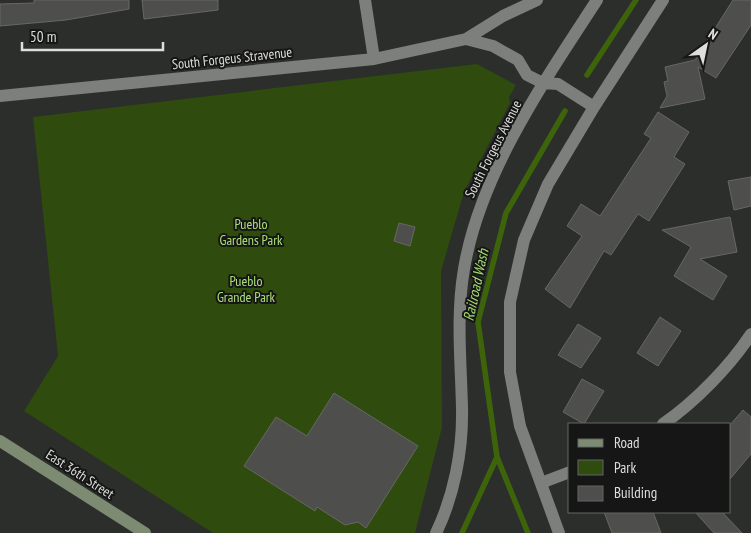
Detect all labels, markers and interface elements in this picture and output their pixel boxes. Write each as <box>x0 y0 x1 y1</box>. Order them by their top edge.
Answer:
scale bar <box>22 20 164 52</box>
north arrow <box>681 20 731 70</box>
text: N <box>705 24 721 44</box>
text: 50 m <box>30 27 56 46</box>
street label: South Forgeus Stravenue <box>171 43 293 73</box>
street label: South Forgeus Avenue <box>461 97 525 201</box>
park label: Pueblo Gardens Park <box>220 215 283 249</box>
water label: Railroad Wash <box>459 246 493 323</box>
park label: Pueblo Grande Park <box>217 272 276 306</box>
legend <box>568 423 731 513</box>
text: Road <box>614 433 640 452</box>
street label: East 36th Street <box>43 445 118 503</box>
text: Park <box>614 458 636 477</box>
text: Building <box>614 483 657 502</box>

